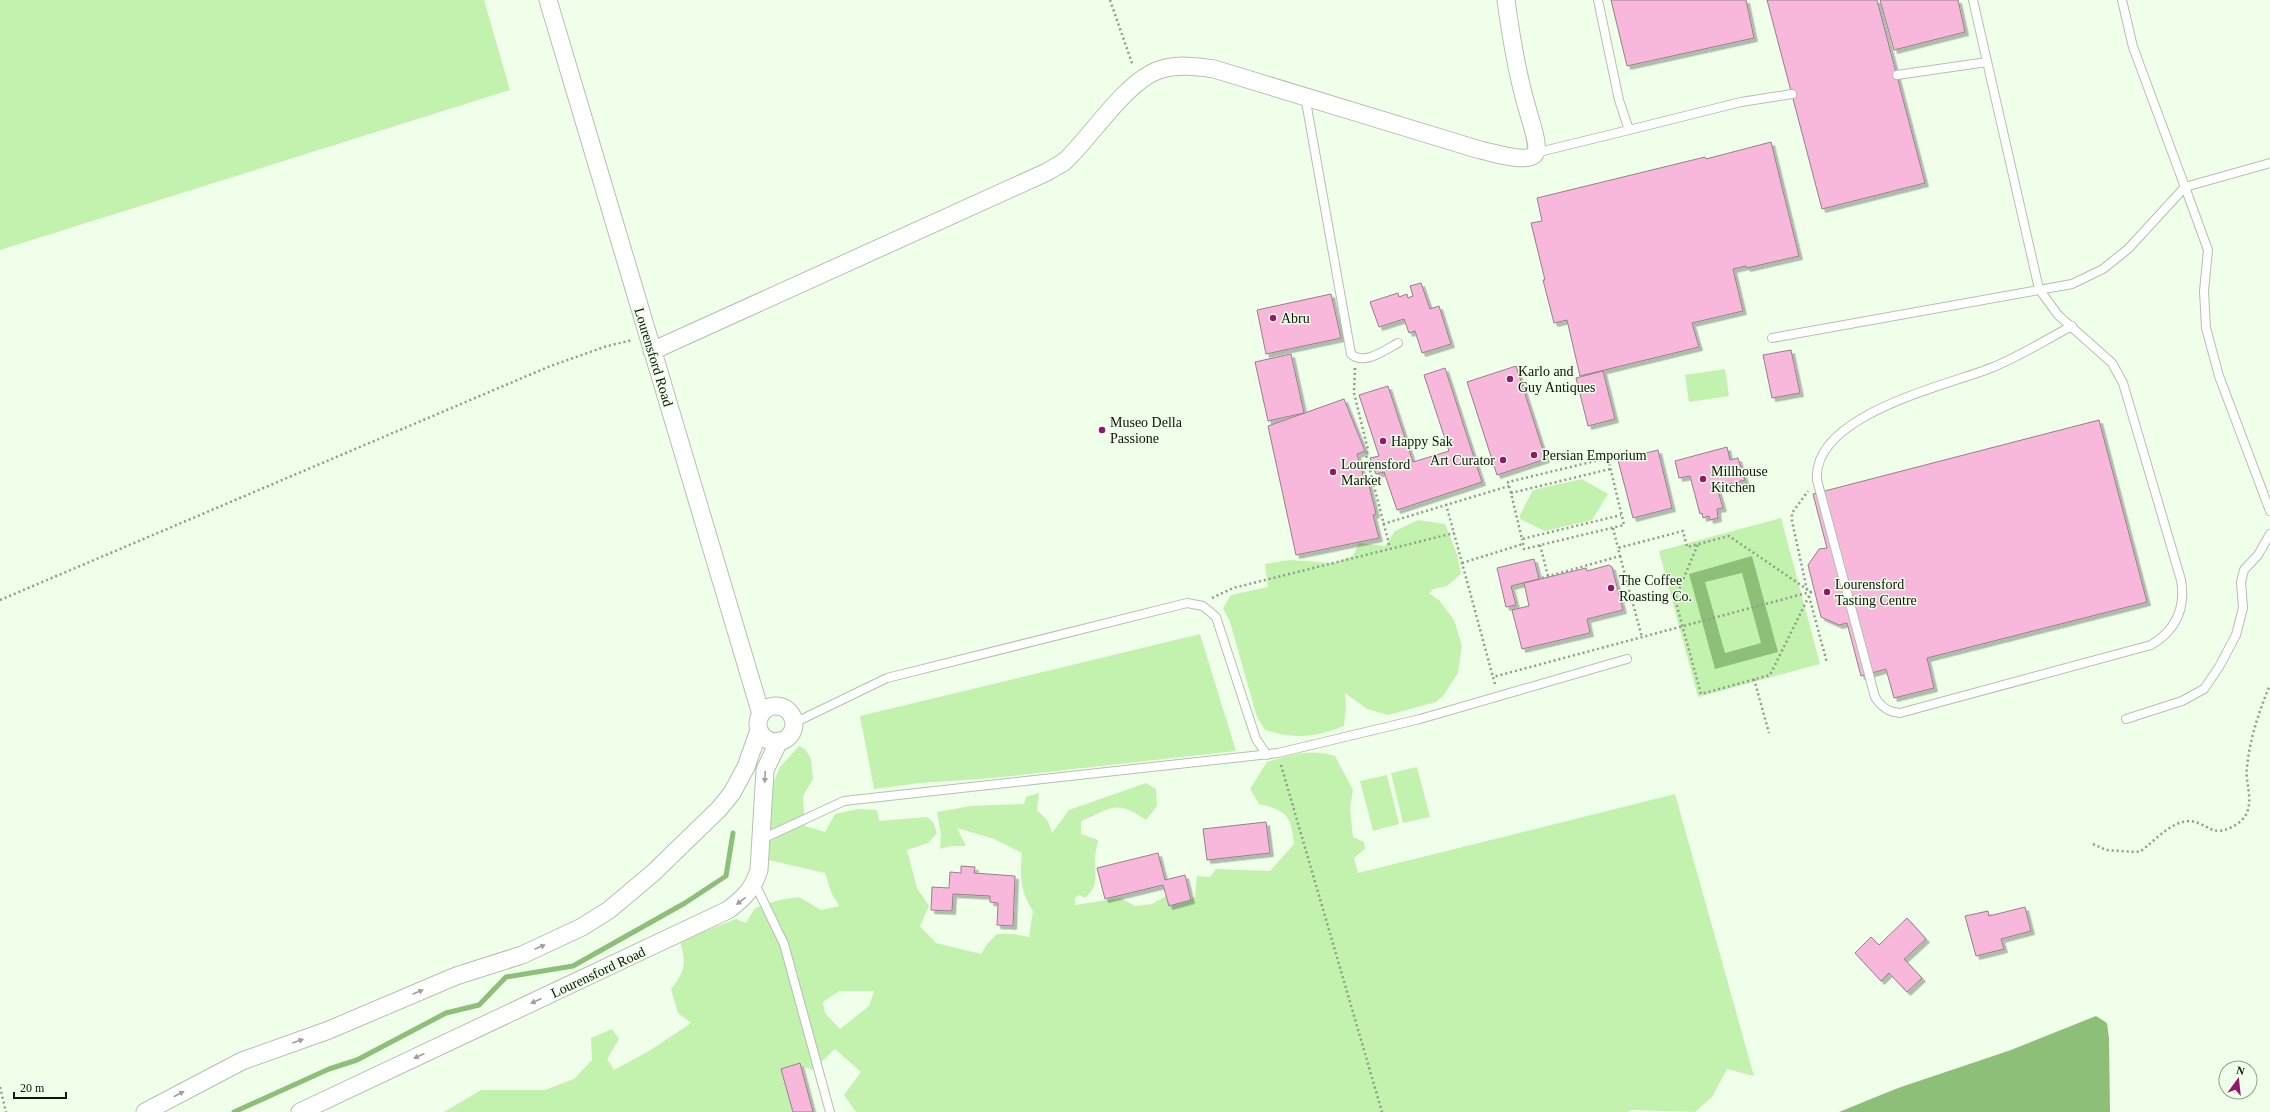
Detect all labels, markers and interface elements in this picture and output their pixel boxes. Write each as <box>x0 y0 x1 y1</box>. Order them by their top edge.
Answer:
street label: Lourensford Road <box>631 306 676 408</box>
place label: Abru <box>1281 311 1310 326</box>
marker: Abru <box>1268 313 1278 323</box>
place label: Karlo and Guy Antiques <box>1518 364 1595 395</box>
marker: Karlo and Guy Antiques <box>1505 374 1515 384</box>
place label: Museo Della Passione <box>1110 415 1183 446</box>
marker: Museo Della Passione <box>1097 425 1107 435</box>
place label: Happy Sak <box>1391 434 1453 449</box>
marker: Happy Sak <box>1378 436 1388 446</box>
place label: Persian Emporium <box>1542 448 1647 463</box>
marker: Persian Emporium <box>1529 450 1539 460</box>
place label: Art Curator <box>1430 453 1495 468</box>
marker: Art Curator <box>1498 455 1508 465</box>
place label: Lourensford Market <box>1341 457 1410 488</box>
place label: Millhouse Kitchen <box>1711 464 1768 495</box>
marker: Lourensford Market <box>1328 467 1338 477</box>
marker: Millhouse Kitchen <box>1698 474 1708 484</box>
place label: The Coffee Roasting Co. <box>1619 573 1692 604</box>
place label: Lourensford Tasting Centre <box>1835 577 1917 608</box>
marker: The Coffee Roasting Co. <box>1606 583 1616 593</box>
marker: Lourensford Tasting Centre <box>1822 587 1832 597</box>
one-way arrow <box>761 771 768 783</box>
one-way arrow <box>735 896 746 905</box>
one-way arrow <box>534 944 546 951</box>
street label: Lourensford Road <box>549 944 648 1001</box>
one-way arrow <box>413 989 424 995</box>
one-way arrow <box>531 998 542 1004</box>
one-way arrow <box>292 1037 304 1043</box>
one-way arrow <box>413 1053 424 1059</box>
north arrow <box>2218 1060 2258 1100</box>
text: N <box>2235 1064 2246 1077</box>
scale bar <box>14 1074 66 1100</box>
text: 20 m <box>20 1081 45 1095</box>
one-way arrow <box>173 1090 185 1097</box>

